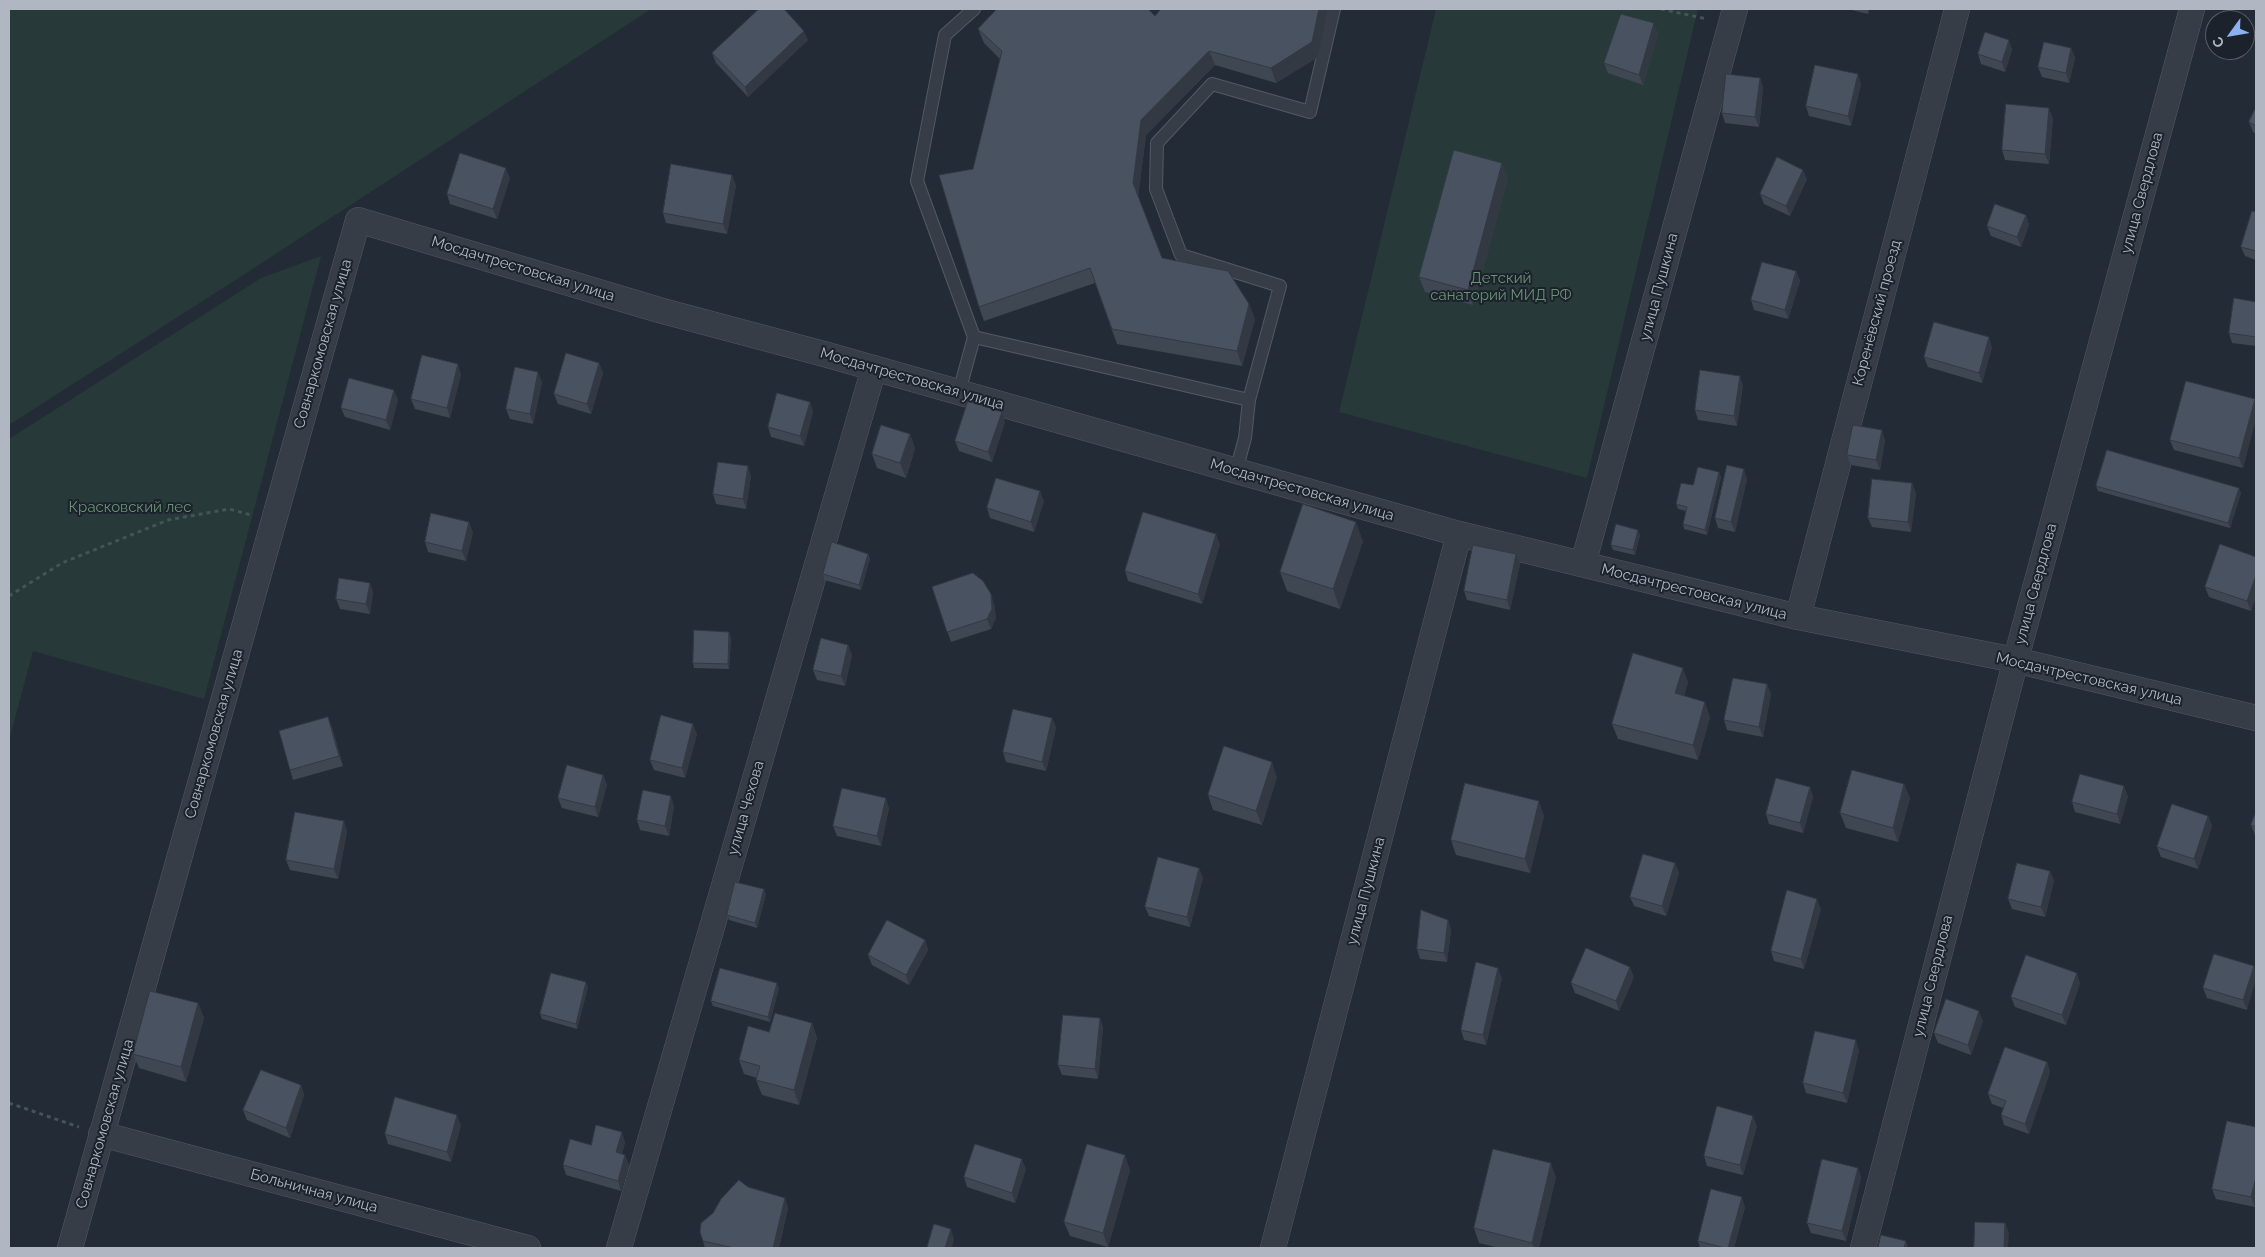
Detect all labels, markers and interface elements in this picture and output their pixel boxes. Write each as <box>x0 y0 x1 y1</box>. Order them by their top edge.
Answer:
north arrow <box>2205 10 2255 60</box>
text: С <box>2209 34 2227 51</box>
street label: улица Свердлова <box>2117 130 2167 256</box>
street label: улица Пушкина <box>1636 231 1682 343</box>
street label: Мосдачтрестовская улица <box>429 233 617 305</box>
street label: Коренёвский проезд <box>1849 238 1905 388</box>
street label: Совнаркомовская улица <box>290 257 356 431</box>
park label: Детский санаторий МИД РФ <box>1430 269 1572 304</box>
street label: Мосдачтрестовская улица <box>818 344 1006 414</box>
street label: Мосдачтрестовская улица <box>1208 455 1396 525</box>
park label: Красковский лес <box>69 498 191 516</box>
street label: улица Свердлова <box>2011 521 2061 647</box>
street label: Мосдачтрестовская улица <box>1599 560 1789 624</box>
street label: Совнаркомовская улица <box>181 647 247 821</box>
street label: Мосдачтрестовская улица <box>1994 649 2184 709</box>
street label: улица Чехова <box>724 759 768 857</box>
street label: улица Пушкина <box>1343 835 1389 947</box>
street label: улица Свердлова <box>1909 913 1957 1039</box>
street label: Совнаркомовская улица <box>72 1037 138 1211</box>
street label: Больничная улица <box>248 1165 380 1217</box>

